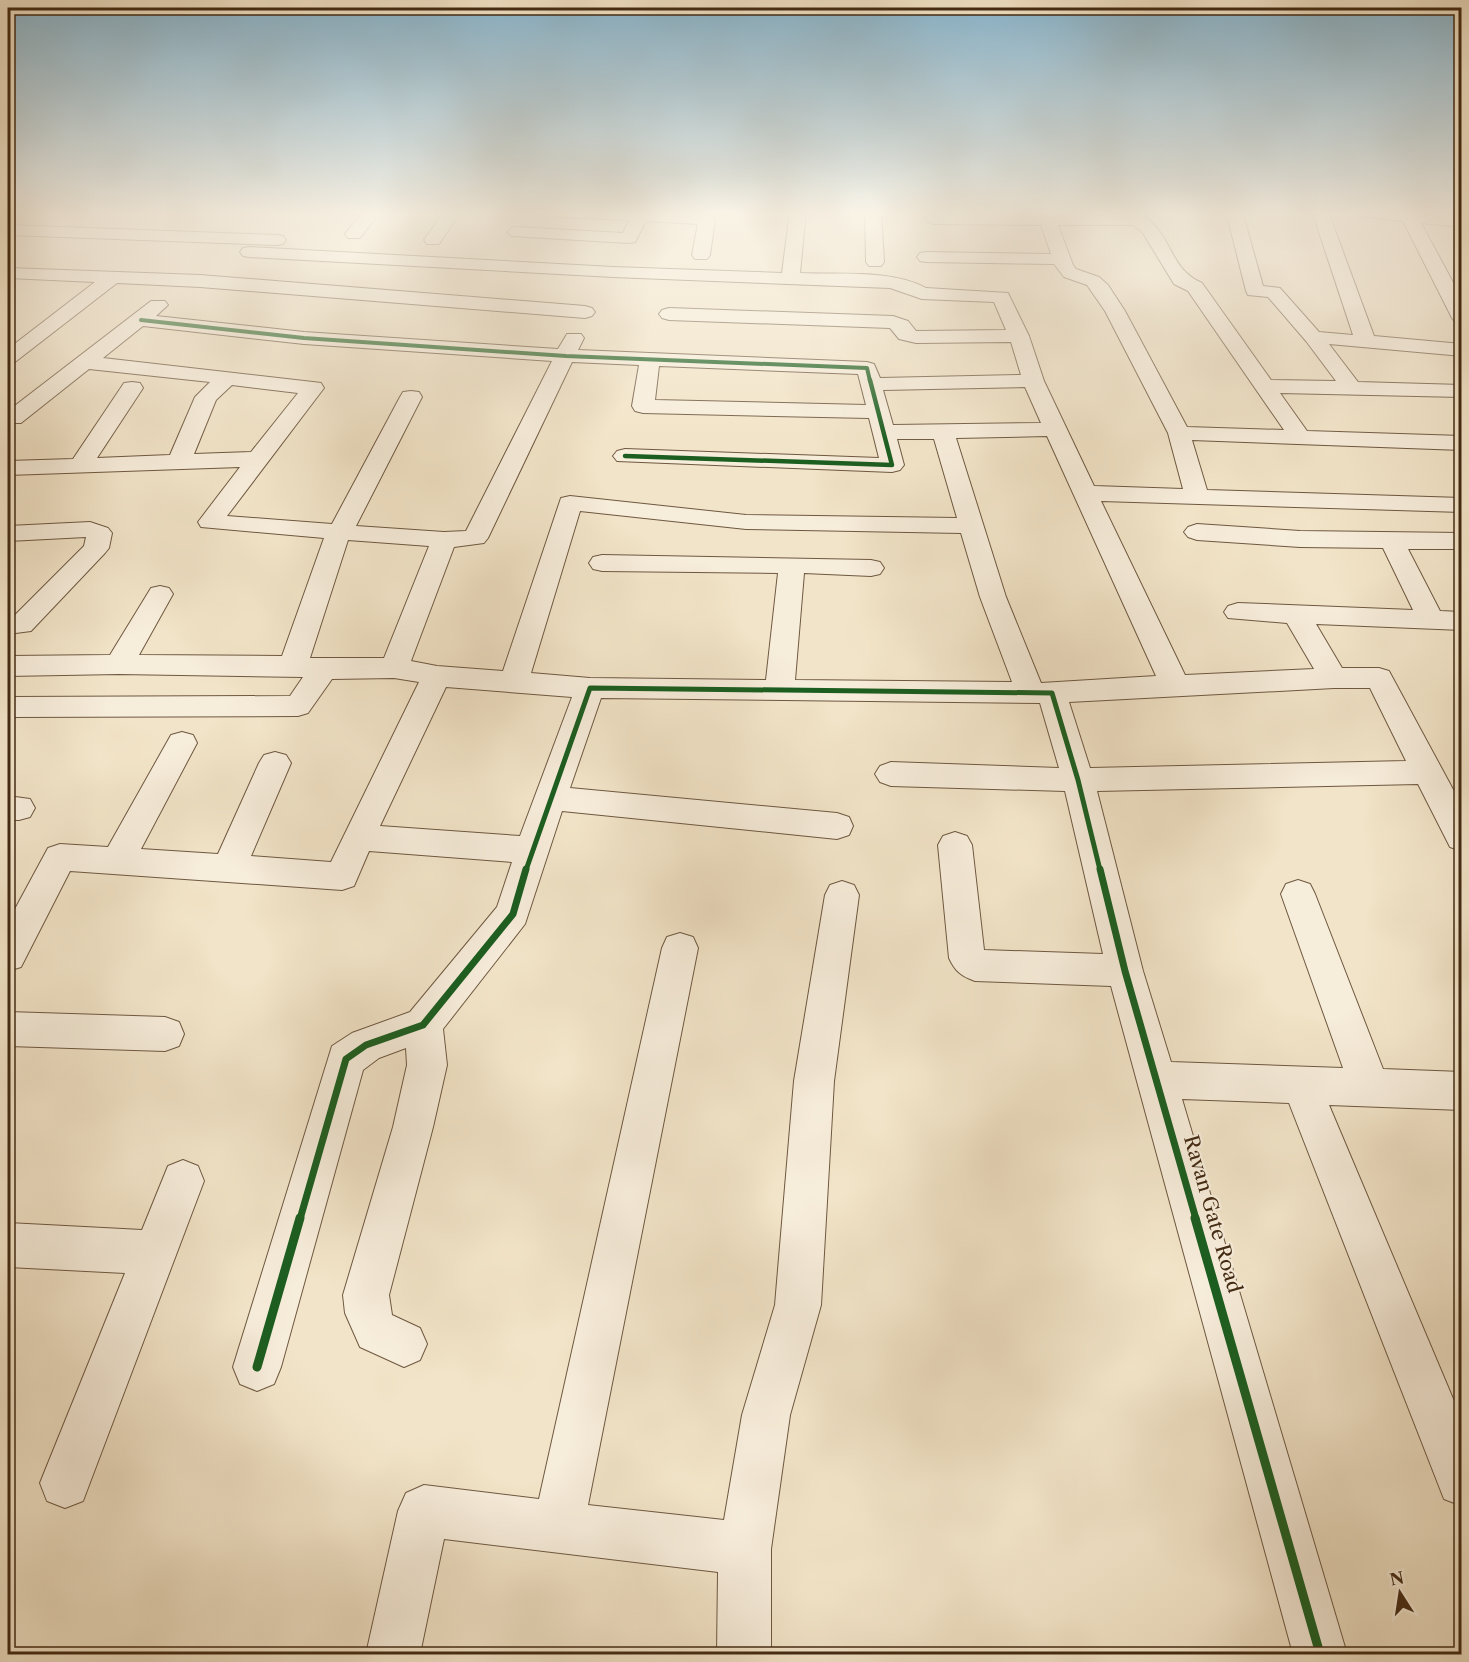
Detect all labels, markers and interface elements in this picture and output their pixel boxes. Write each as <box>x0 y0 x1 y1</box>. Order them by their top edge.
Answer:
street label: Ravan Gate Road <box>1179 1132 1247 1296</box>
north arrow <box>1370 1563 1430 1623</box>
text: N <box>1388 1567 1406 1590</box>

